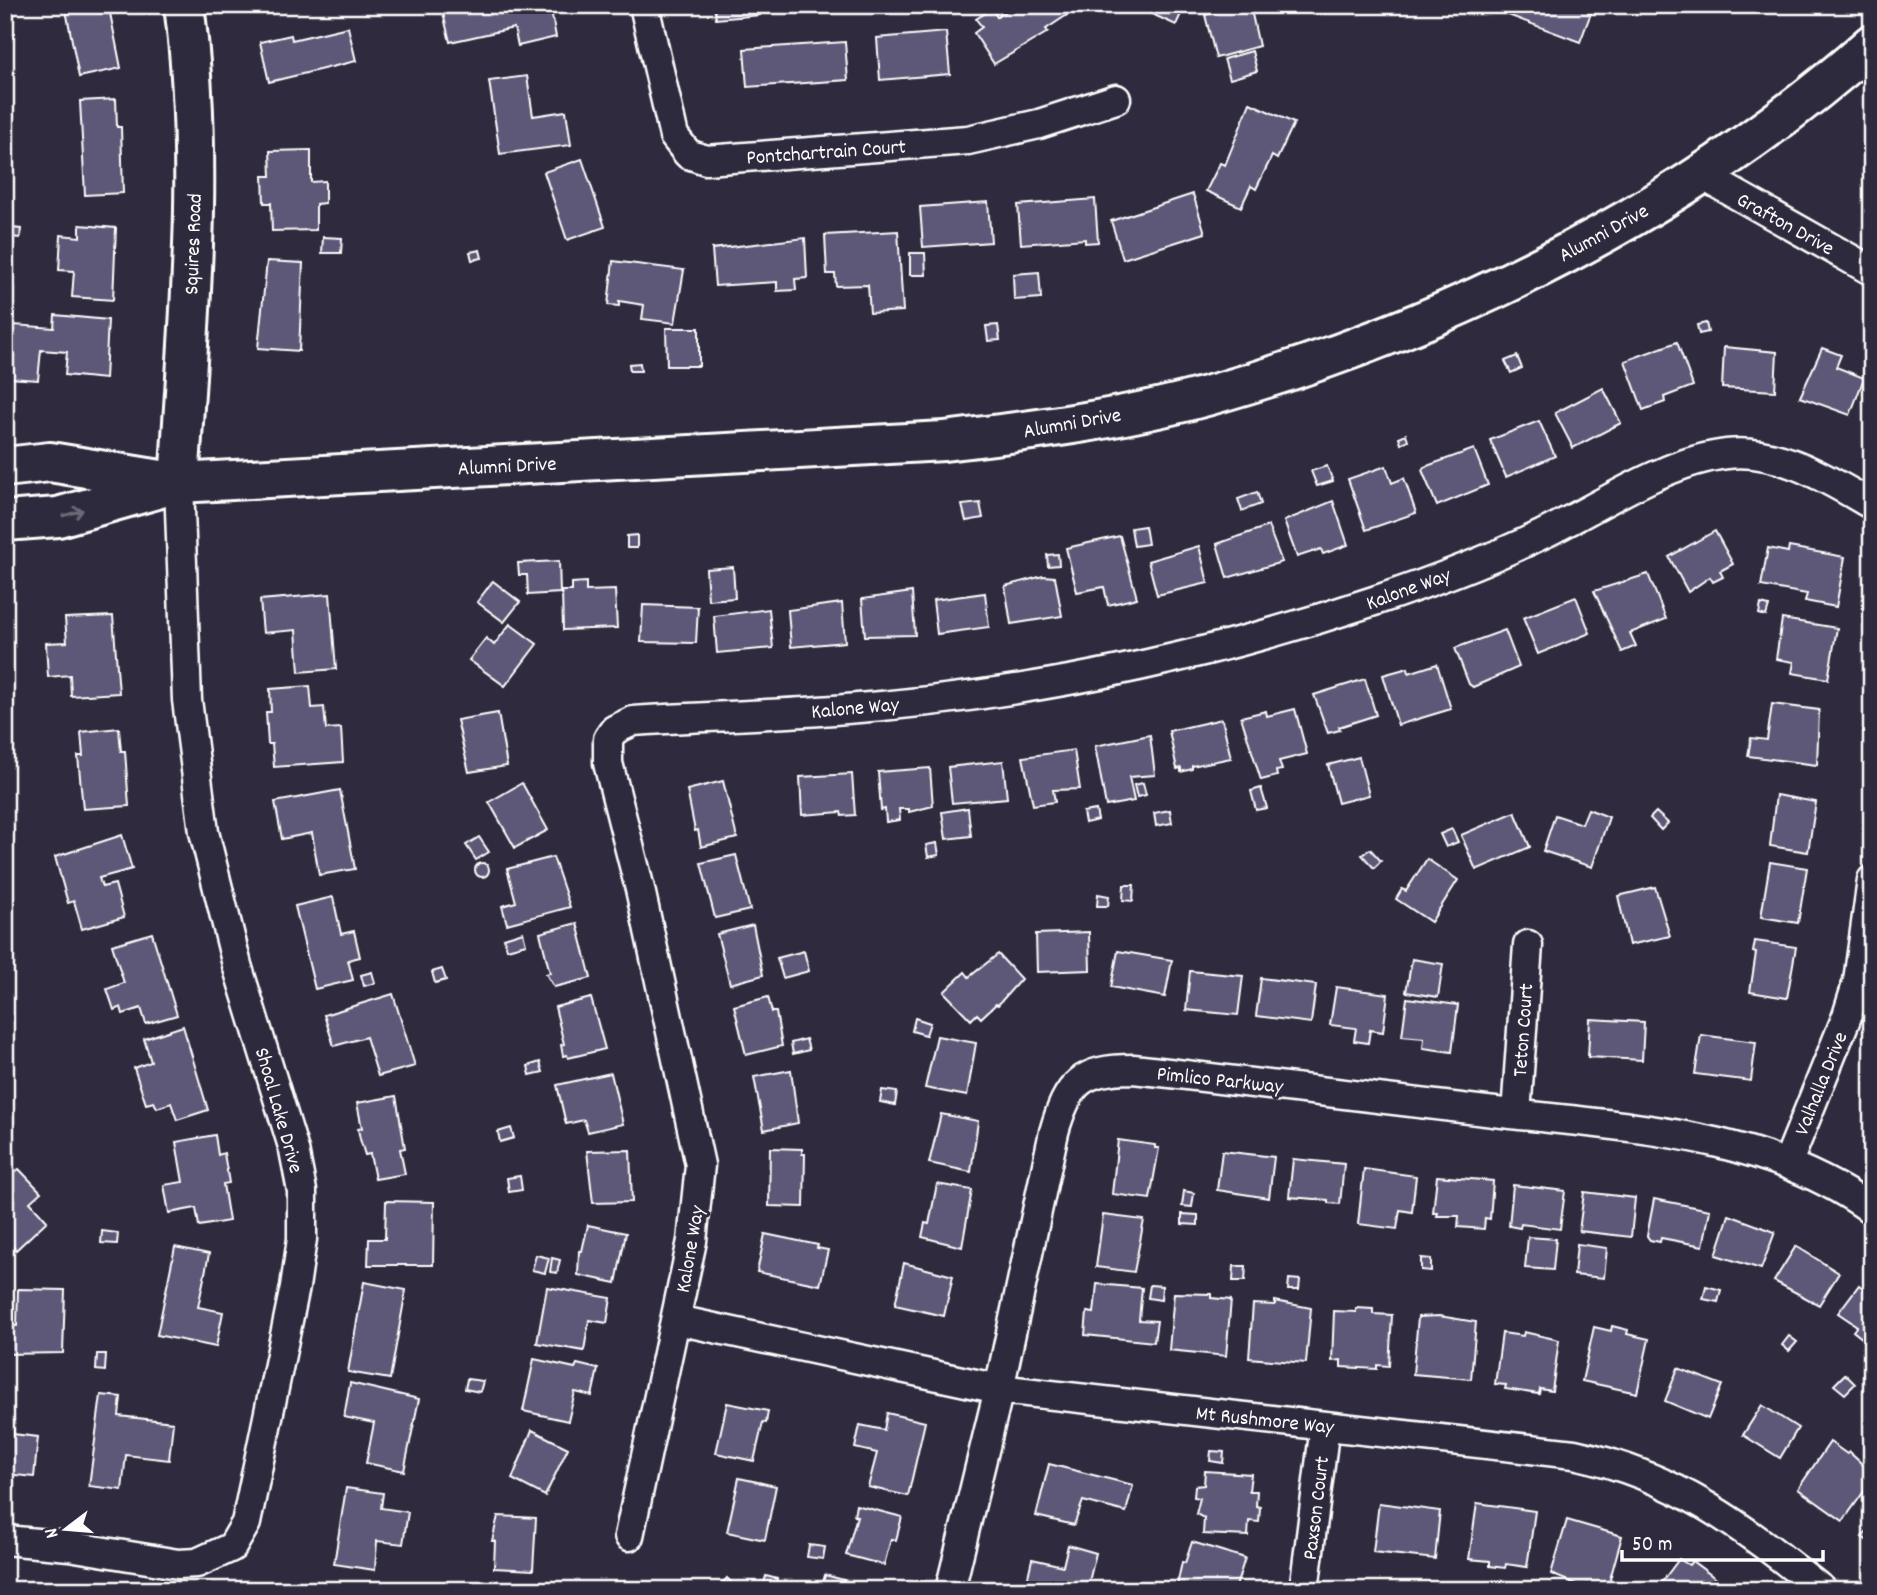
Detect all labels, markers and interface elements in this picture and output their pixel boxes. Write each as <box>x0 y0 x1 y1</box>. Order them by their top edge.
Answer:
street label: Pontchartrain Court <box>745 133 907 175</box>
street label: Grafton Drive <box>1730 186 1839 265</box>
street label: Squires Road <box>178 193 212 295</box>
street label: Alumni Drive <box>1554 198 1655 272</box>
street label: Alumni Drive <box>1021 402 1124 448</box>
street label: Alumni Drive <box>457 450 557 486</box>
one-way arrow <box>62 506 84 519</box>
street label: Kalone Way <box>1363 561 1456 620</box>
street label: Kalone Way <box>810 691 901 729</box>
street label: Teton Court <box>1507 982 1543 1078</box>
street label: Valhalla Drive <box>1788 1028 1857 1141</box>
street label: Shoal Lake Drive <box>245 1044 309 1177</box>
street label: Pimlico Parkway <box>1155 1060 1285 1104</box>
street label: Kalone Way <box>670 1203 714 1295</box>
street label: Mt Rushmore Way <box>1194 1400 1336 1444</box>
street label: Paxson Court <box>1297 1455 1339 1562</box>
north arrow <box>32 1494 102 1564</box>
scale bar <box>1622 1518 1823 1562</box>
text: N <box>39 1524 67 1541</box>
text: 50 m <box>1632 1531 1672 1561</box>

